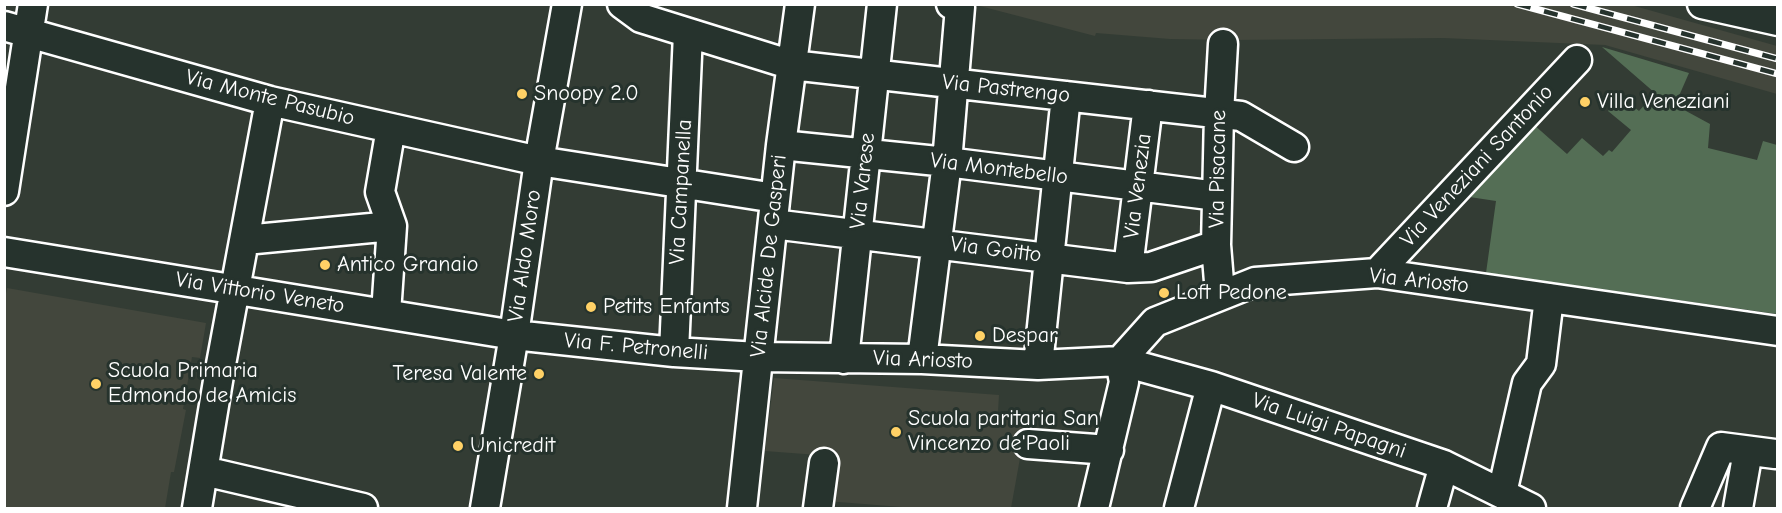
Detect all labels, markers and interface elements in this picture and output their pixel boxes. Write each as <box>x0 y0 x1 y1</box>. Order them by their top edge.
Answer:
street label: Via Monte Pasubio <box>183 64 357 132</box>
street label: Via Pastrengo <box>941 69 1071 109</box>
street label: Via Veneziani Santonio <box>1395 79 1559 253</box>
place label: Snoopy 2.0 <box>534 81 639 107</box>
marker: Snoopy 2.0 <box>515 87 529 101</box>
place label: Villa Veneziani <box>1597 89 1730 115</box>
marker: Villa Veneziani <box>1578 95 1592 109</box>
street label: Via Pisacane <box>1204 110 1232 228</box>
street label: Via Campanella <box>664 119 698 265</box>
street label: Via Varese <box>845 131 881 231</box>
street label: Via Venezia <box>1118 132 1158 240</box>
street label: Via Montebello <box>929 147 1069 191</box>
street label: Via Alcide De Gasperi <box>745 153 793 359</box>
street label: Via Aldo Moro <box>503 188 547 324</box>
street label: Via Goitto <box>949 231 1043 269</box>
place label: Antico Granaio <box>337 252 478 278</box>
marker: Antico Granaio <box>318 258 332 272</box>
street label: Via Ariosto <box>1368 263 1470 299</box>
street label: Via Vittorio Veneto <box>174 267 346 319</box>
place label: Loft Pedone <box>1176 280 1287 306</box>
marker: Loft Pedone <box>1157 286 1171 300</box>
place label: Petits Enfants <box>603 294 730 320</box>
marker: Petits Enfants <box>584 300 598 314</box>
place label: Despar <box>992 323 1058 349</box>
street label: Via F. Petronelli <box>563 328 709 366</box>
marker: Despar <box>973 329 987 343</box>
street label: Via Ariosto <box>873 345 973 375</box>
place label: Scuola Primaria Edmondo de Amicis <box>108 358 296 410</box>
place label: Teresa Valente <box>393 361 527 387</box>
marker: Teresa Valente <box>532 367 546 381</box>
marker: Scuola Primaria Edmondo de Amicis <box>89 377 103 391</box>
street label: Via Luigi Papagni <box>1249 387 1409 465</box>
place label: Scuola paritaria San Vincenzo de'Paoli <box>908 406 1099 458</box>
marker: Scuola paritaria San Vincenzo de'Paoli <box>889 425 903 439</box>
place label: Unicredit <box>470 433 555 459</box>
marker: Unicredit <box>451 439 465 453</box>

